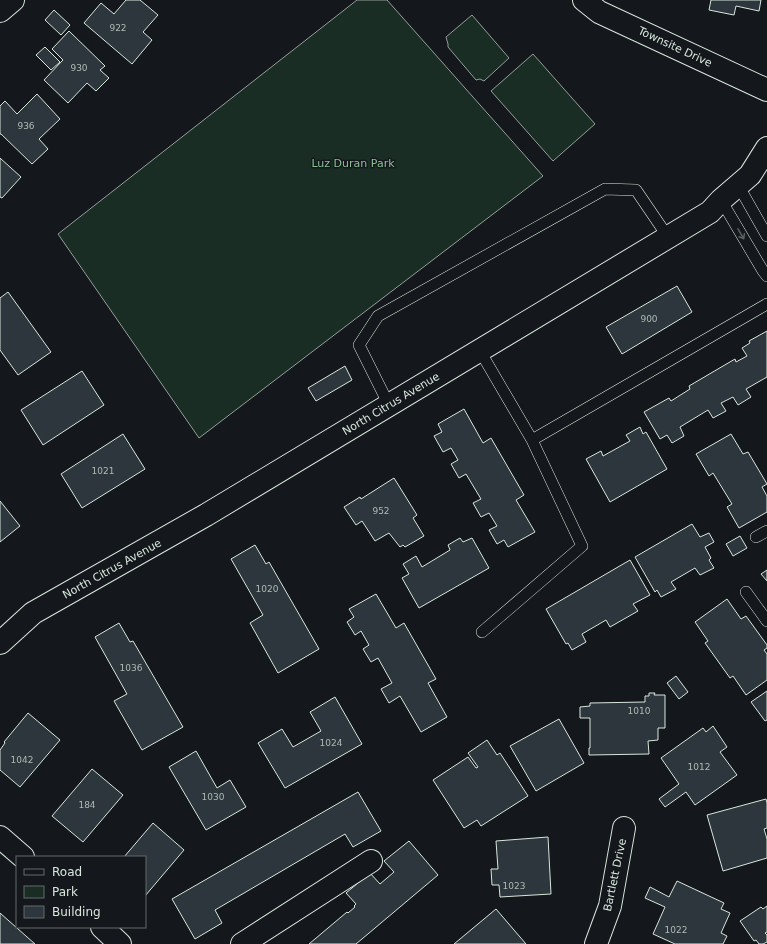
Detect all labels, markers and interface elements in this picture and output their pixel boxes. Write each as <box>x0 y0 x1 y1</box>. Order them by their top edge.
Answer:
house number: 922 <box>109 23 127 33</box>
street label: Townsite Drive <box>635 24 714 70</box>
house number: 930 <box>70 63 88 73</box>
house number: 936 <box>17 121 35 131</box>
park label: Luz Duran Park <box>311 157 395 170</box>
one-way arrow <box>737 228 745 240</box>
house number: 900 <box>640 314 658 324</box>
street label: North Citrus Avenue <box>340 370 442 438</box>
house number: 1021 <box>92 466 114 476</box>
house number: 952 <box>372 506 390 516</box>
street label: North Citrus Avenue <box>60 536 164 602</box>
house number: 1020 <box>256 584 279 594</box>
house number: 1036 <box>120 663 143 673</box>
house number: 1010 <box>628 706 651 716</box>
house number: 1024 <box>320 738 343 748</box>
house number: 1042 <box>11 755 33 765</box>
house number: 1012 <box>688 762 710 772</box>
house number: 1030 <box>202 792 225 802</box>
house number: 184 <box>78 800 96 810</box>
street label: Bartlett Drive <box>601 837 629 913</box>
legend <box>16 856 146 928</box>
text: Road <box>52 865 82 879</box>
house number: 1023 <box>503 881 525 891</box>
text: Park <box>52 885 78 899</box>
text: Building <box>52 905 101 919</box>
house number: 1022 <box>665 925 687 935</box>

